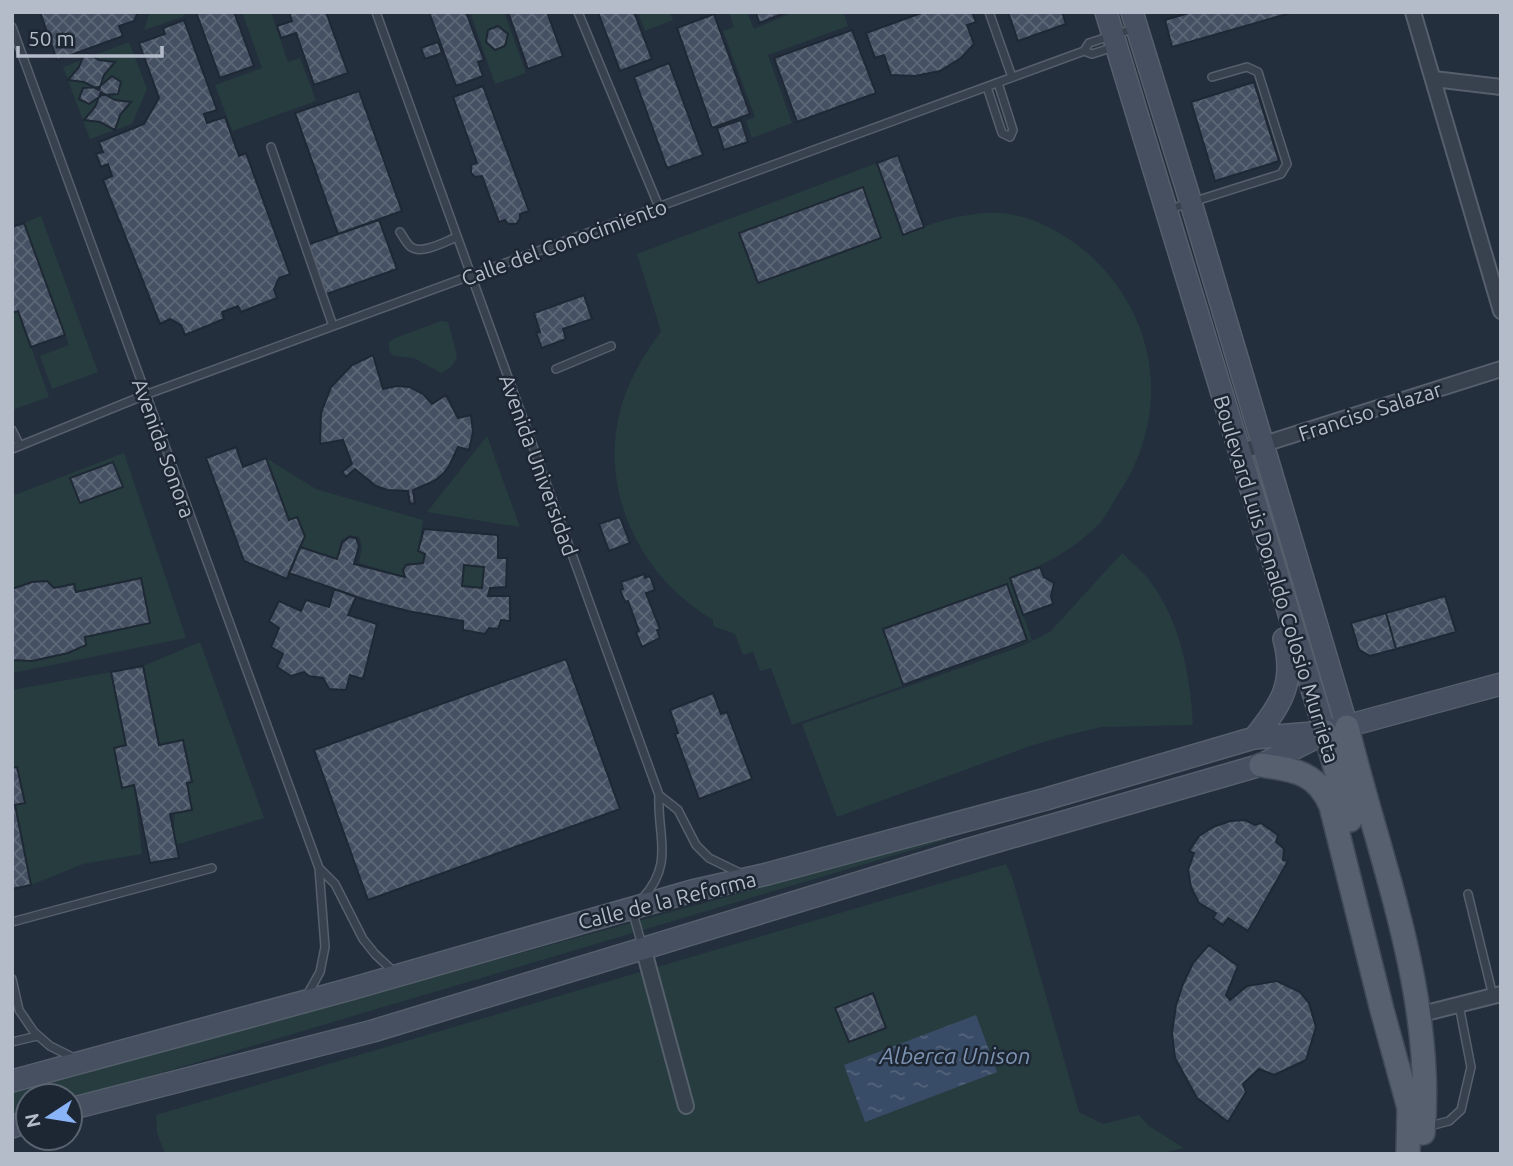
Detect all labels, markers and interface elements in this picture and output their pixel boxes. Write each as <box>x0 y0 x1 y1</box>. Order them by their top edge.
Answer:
scale bar <box>18 14 161 58</box>
text: 50 m <box>28 26 75 50</box>
street label: Calle del Conocimiento <box>458 194 670 290</box>
street label: Avenida Universidad <box>495 371 583 559</box>
street label: Avenida Sonora <box>128 375 200 521</box>
street label: Franciso Salazar <box>1295 377 1445 445</box>
street label: Boulevard Luis Donaldo Colosio Murrieta <box>1209 392 1345 766</box>
street label: Calle de la Reforma <box>575 866 759 934</box>
water label: Alberca Unison <box>878 1043 1031 1068</box>
north arrow <box>14 1082 84 1152</box>
text: N <box>20 1111 45 1130</box>

